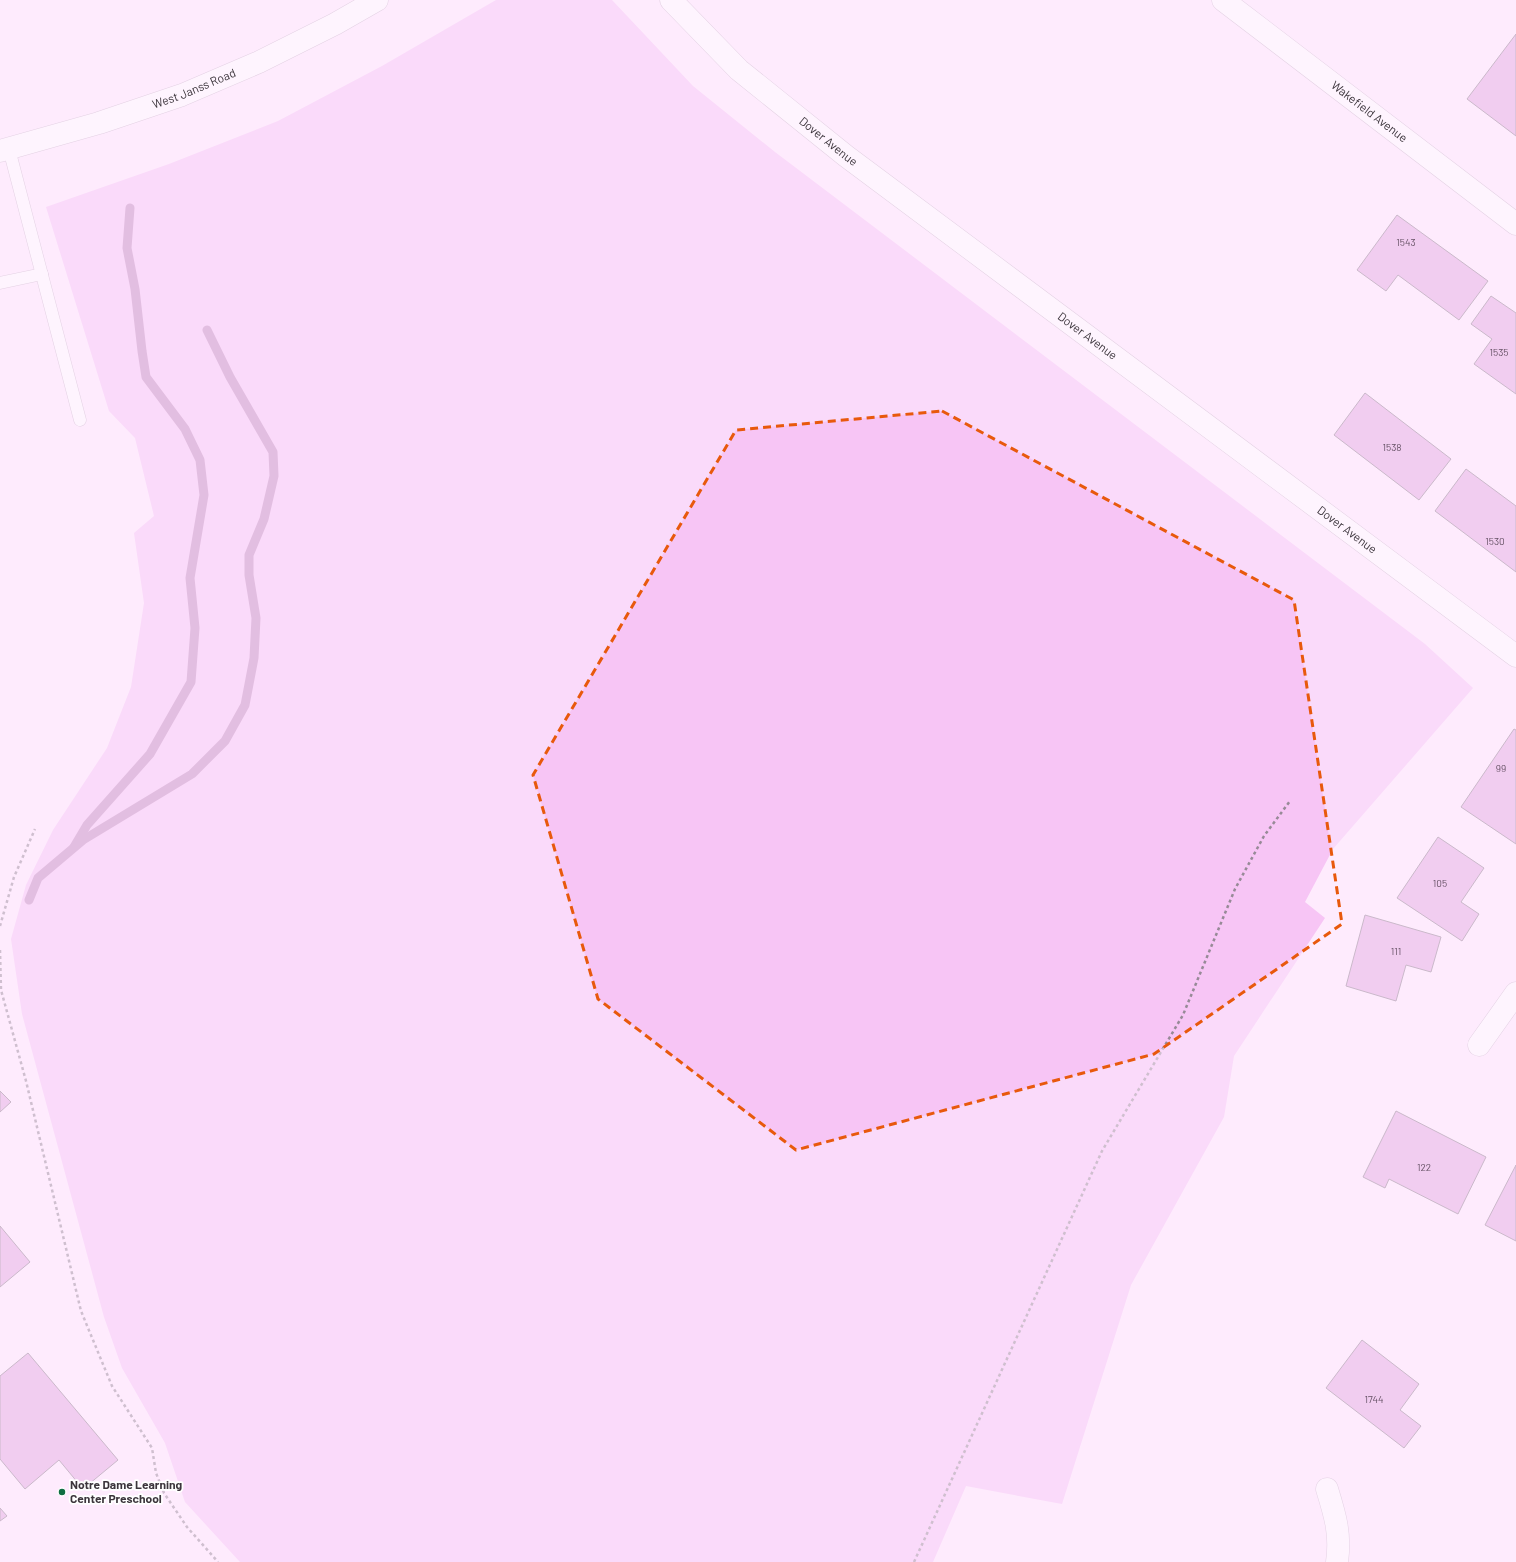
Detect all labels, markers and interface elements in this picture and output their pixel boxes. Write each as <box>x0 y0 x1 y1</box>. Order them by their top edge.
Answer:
street label: West Janss Road <box>150 65 238 111</box>
street label: Wakefield Avenue <box>1329 77 1411 144</box>
street label: Dover Avenue <box>797 113 861 168</box>
house number: 1543 <box>1396 236 1416 248</box>
street label: Dover Avenue <box>1055 309 1120 362</box>
house number: 1535 <box>1490 346 1508 358</box>
house number: 1538 <box>1383 441 1402 453</box>
street label: Dover Avenue <box>1315 502 1380 556</box>
house number: 1530 <box>1485 535 1505 547</box>
house number: 99 <box>1496 762 1506 774</box>
house number: 105 <box>1433 877 1447 889</box>
house number: 111 <box>1391 945 1401 957</box>
house number: 122 <box>1417 1161 1431 1173</box>
house number: 1744 <box>1364 1393 1384 1405</box>
place label: Notre Dame Learning Center Preschool <box>70 1477 183 1505</box>
marker: Notre Dame Learning Center Preschool <box>57 1487 67 1497</box>

